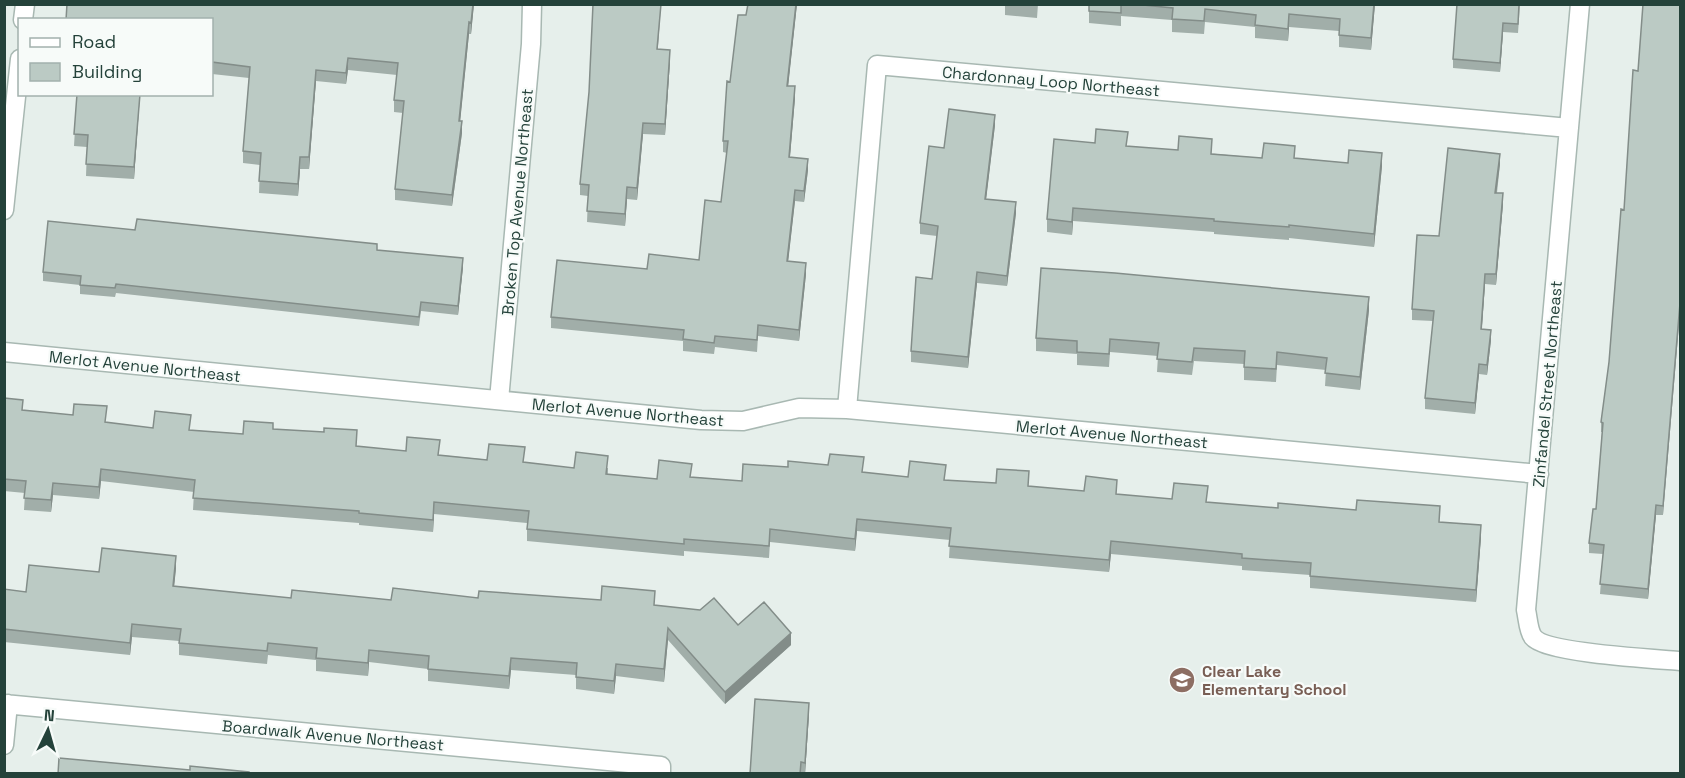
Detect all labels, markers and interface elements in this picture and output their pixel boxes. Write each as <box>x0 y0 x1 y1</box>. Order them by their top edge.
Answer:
legend <box>18 18 213 96</box>
text: Road <box>72 30 116 53</box>
text: Building <box>72 60 142 83</box>
street label: Chardonnay Loop Northeast <box>941 62 1161 101</box>
street label: Broken Top Avenue Northeast <box>497 88 538 316</box>
street label: Zinfandel Street Northeast <box>1528 280 1567 488</box>
street label: Merlot Avenue Northeast <box>48 346 242 387</box>
street label: Merlot Avenue Northeast <box>531 394 725 431</box>
street label: Merlot Avenue Northeast <box>1015 416 1209 453</box>
place label: Clear Lake Elementary School <box>1202 661 1346 700</box>
school or university icon: Clear Lake Elementary School <box>1167 665 1197 695</box>
north arrow <box>18 700 78 760</box>
text: N <box>43 705 56 726</box>
street label: Boardwalk Avenue Northeast <box>221 715 445 756</box>

